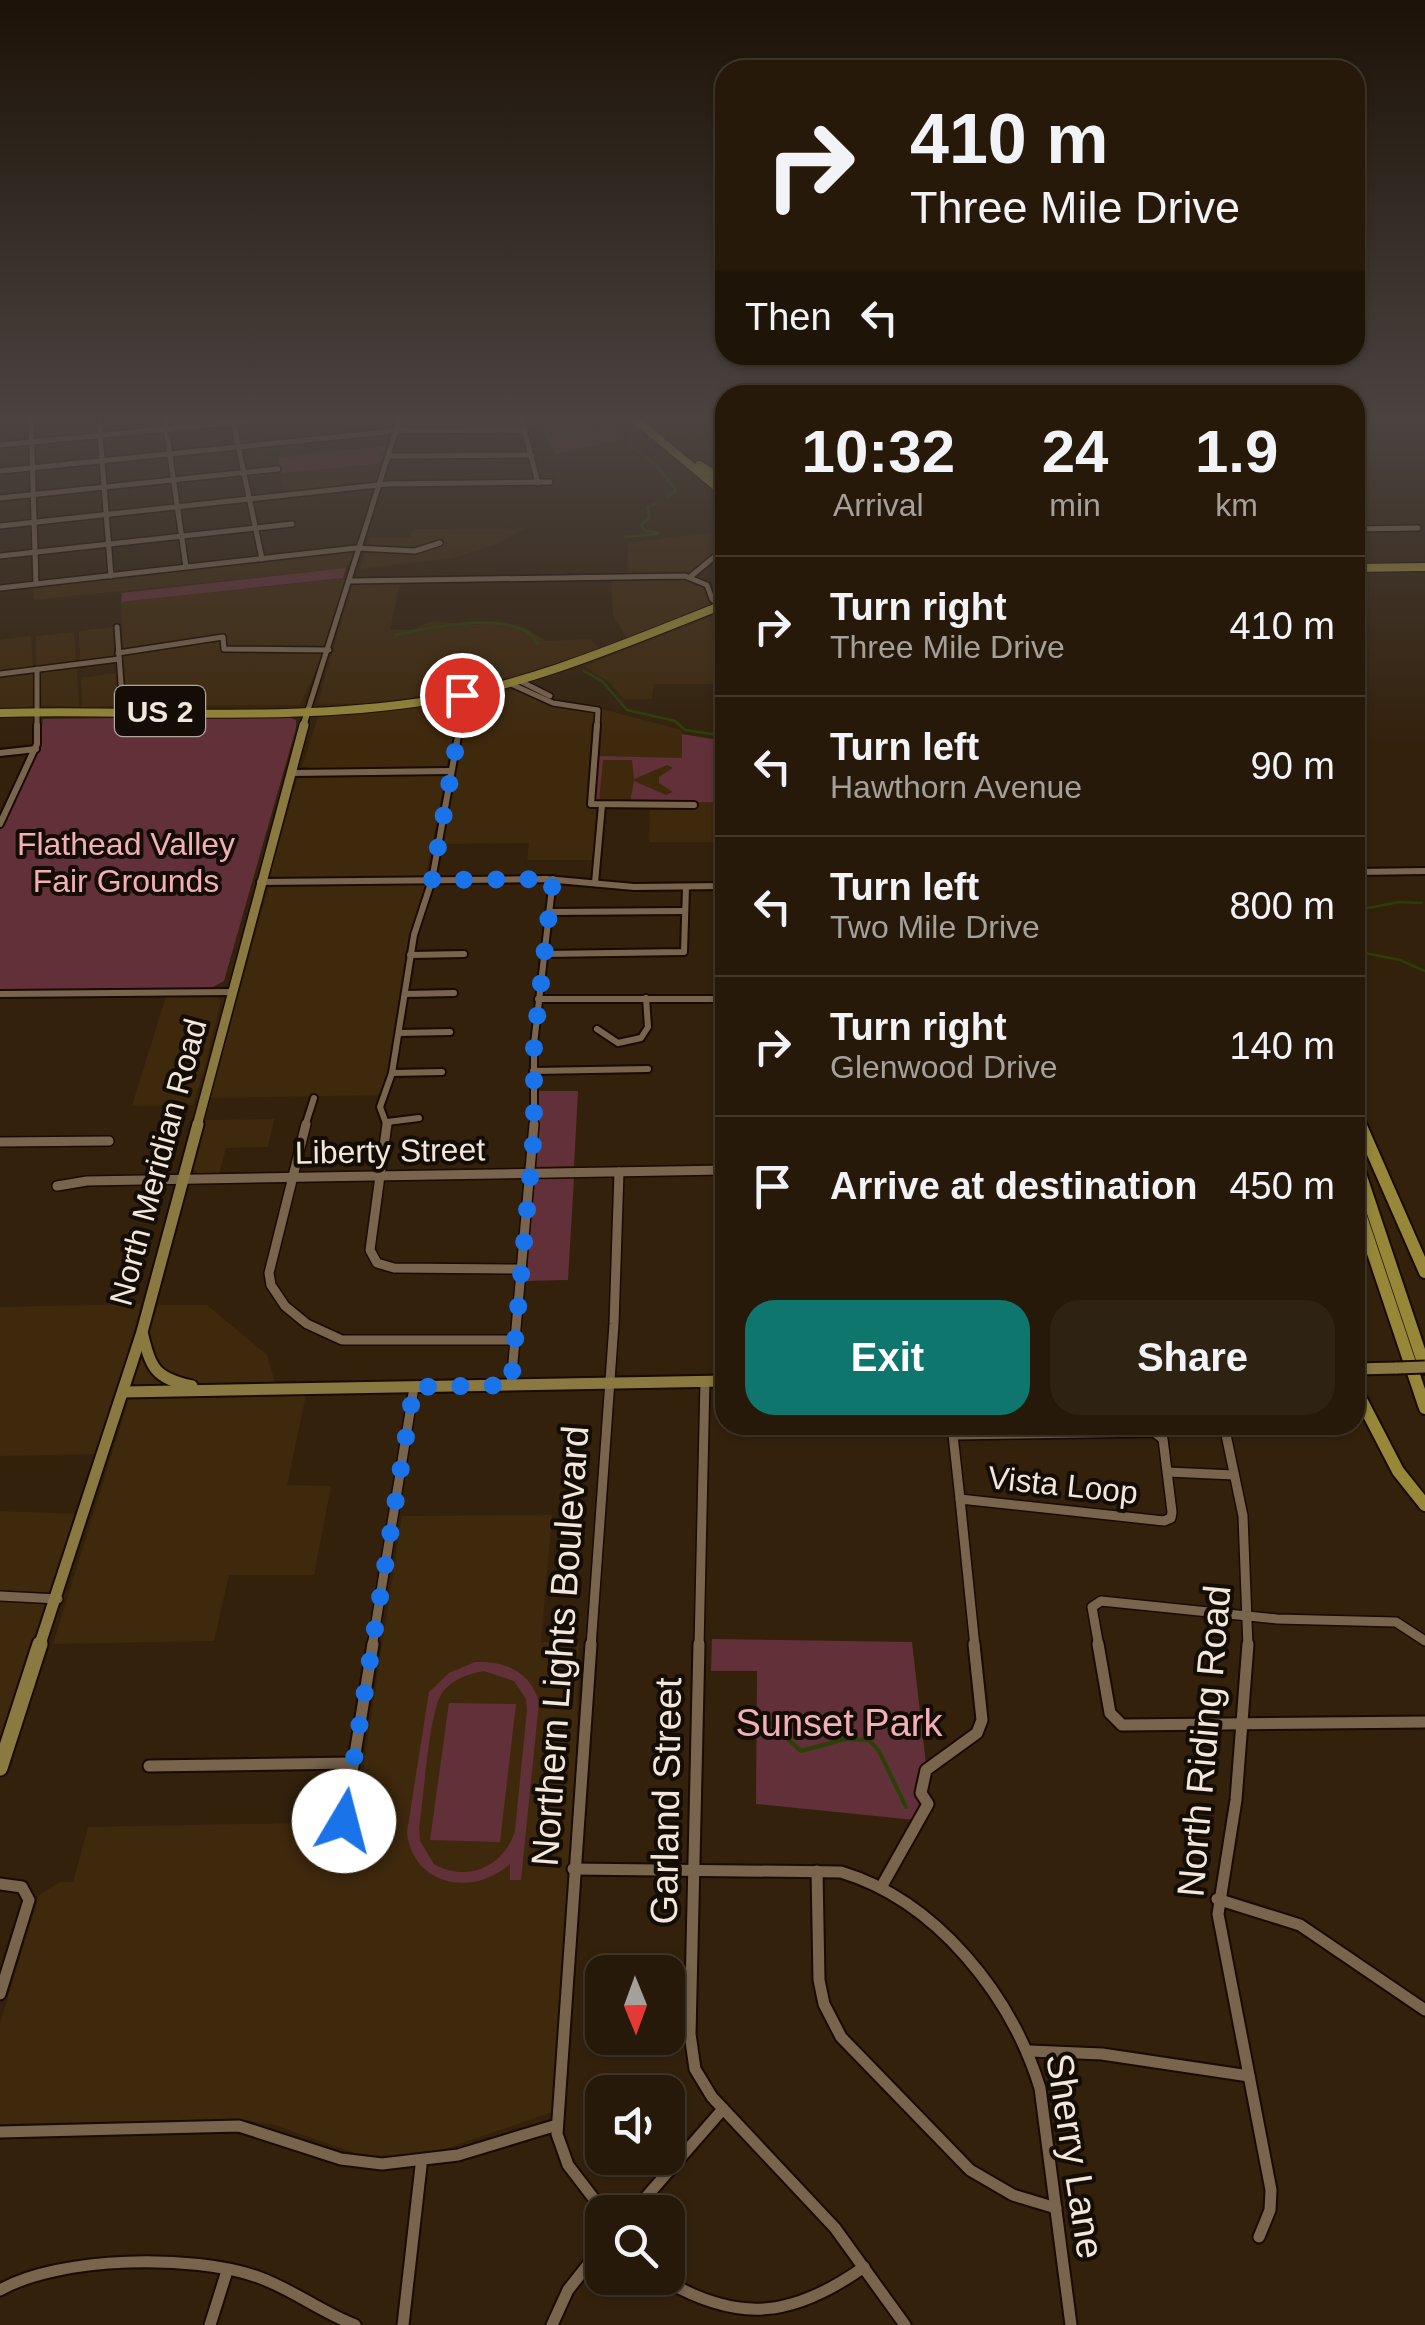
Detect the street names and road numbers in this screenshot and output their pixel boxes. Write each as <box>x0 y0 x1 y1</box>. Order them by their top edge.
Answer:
road number: US 2 <box>115 686 205 736</box>
street label: North Meridian Road <box>102 1015 214 1309</box>
street label: Liberty Street <box>295 1131 486 1171</box>
street label: Northern Lights Boulevard <box>524 1424 596 1868</box>
street label: Vista Loop <box>986 1459 1140 1511</box>
street label: North Riding Road <box>1169 1583 1239 1899</box>
street label: Garland Street <box>643 1677 689 1925</box>
street label: Sherry Lane <box>1038 2050 1112 2262</box>

